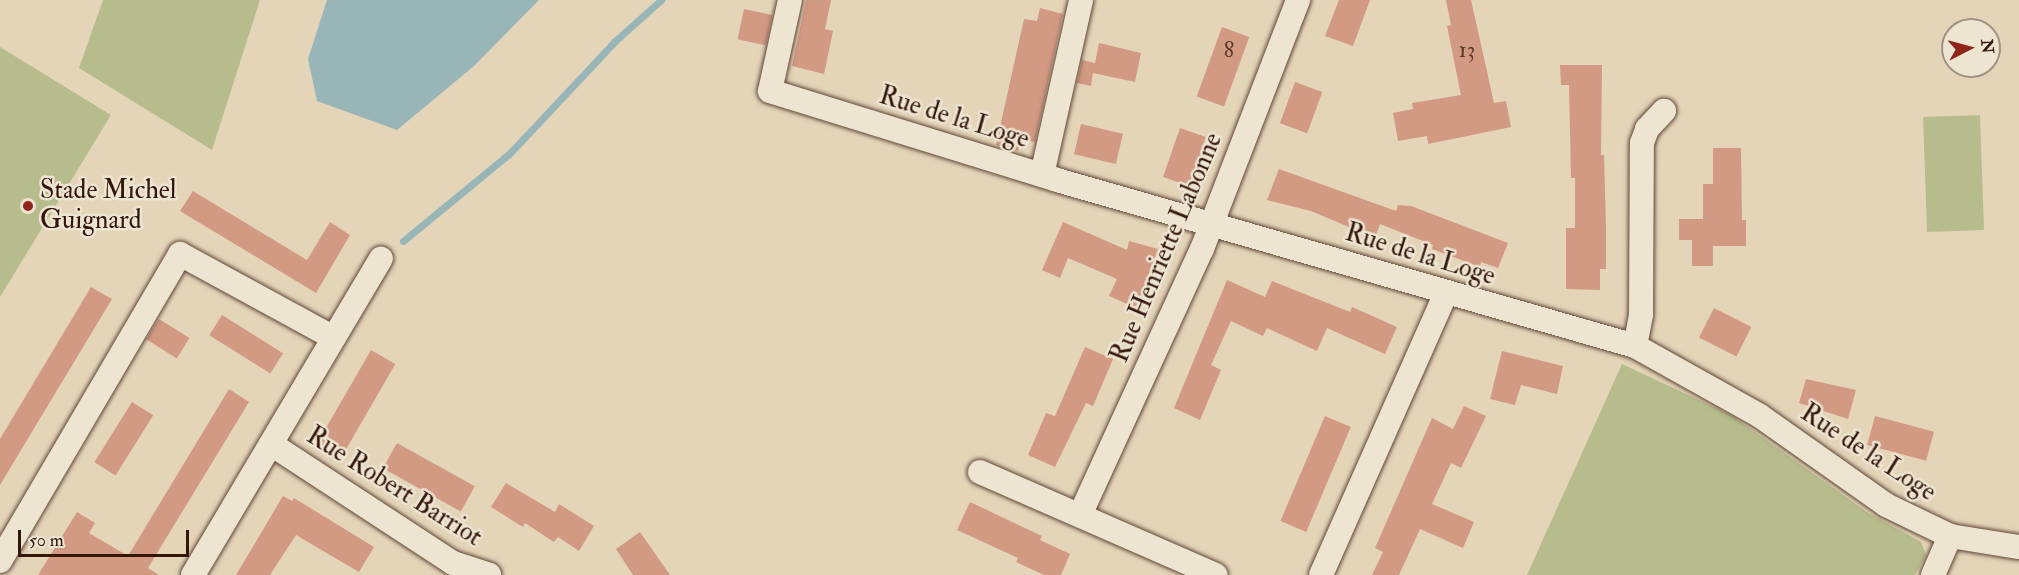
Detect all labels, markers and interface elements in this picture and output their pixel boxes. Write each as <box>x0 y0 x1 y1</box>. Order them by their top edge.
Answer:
north arrow <box>1941 18 2001 78</box>
house number: 8 <box>1224 38 1234 64</box>
house number: 13 <box>1459 38 1475 64</box>
text: N <box>1976 38 1998 54</box>
street label: Rue de la Loge <box>875 80 1033 156</box>
street label: Rue Henriette Labonne <box>1104 128 1230 368</box>
place label: Stade Michel Guignard <box>40 175 176 236</box>
marker: Stade Michel Guignard <box>21 199 35 213</box>
street label: Rue de la Loge <box>1341 217 1499 293</box>
street label: Rue de la Loge <box>1794 398 1942 508</box>
street label: Rue Robert Barriot <box>300 421 488 553</box>
scale bar <box>21 518 192 556</box>
text: 50 m <box>29 529 64 552</box>

